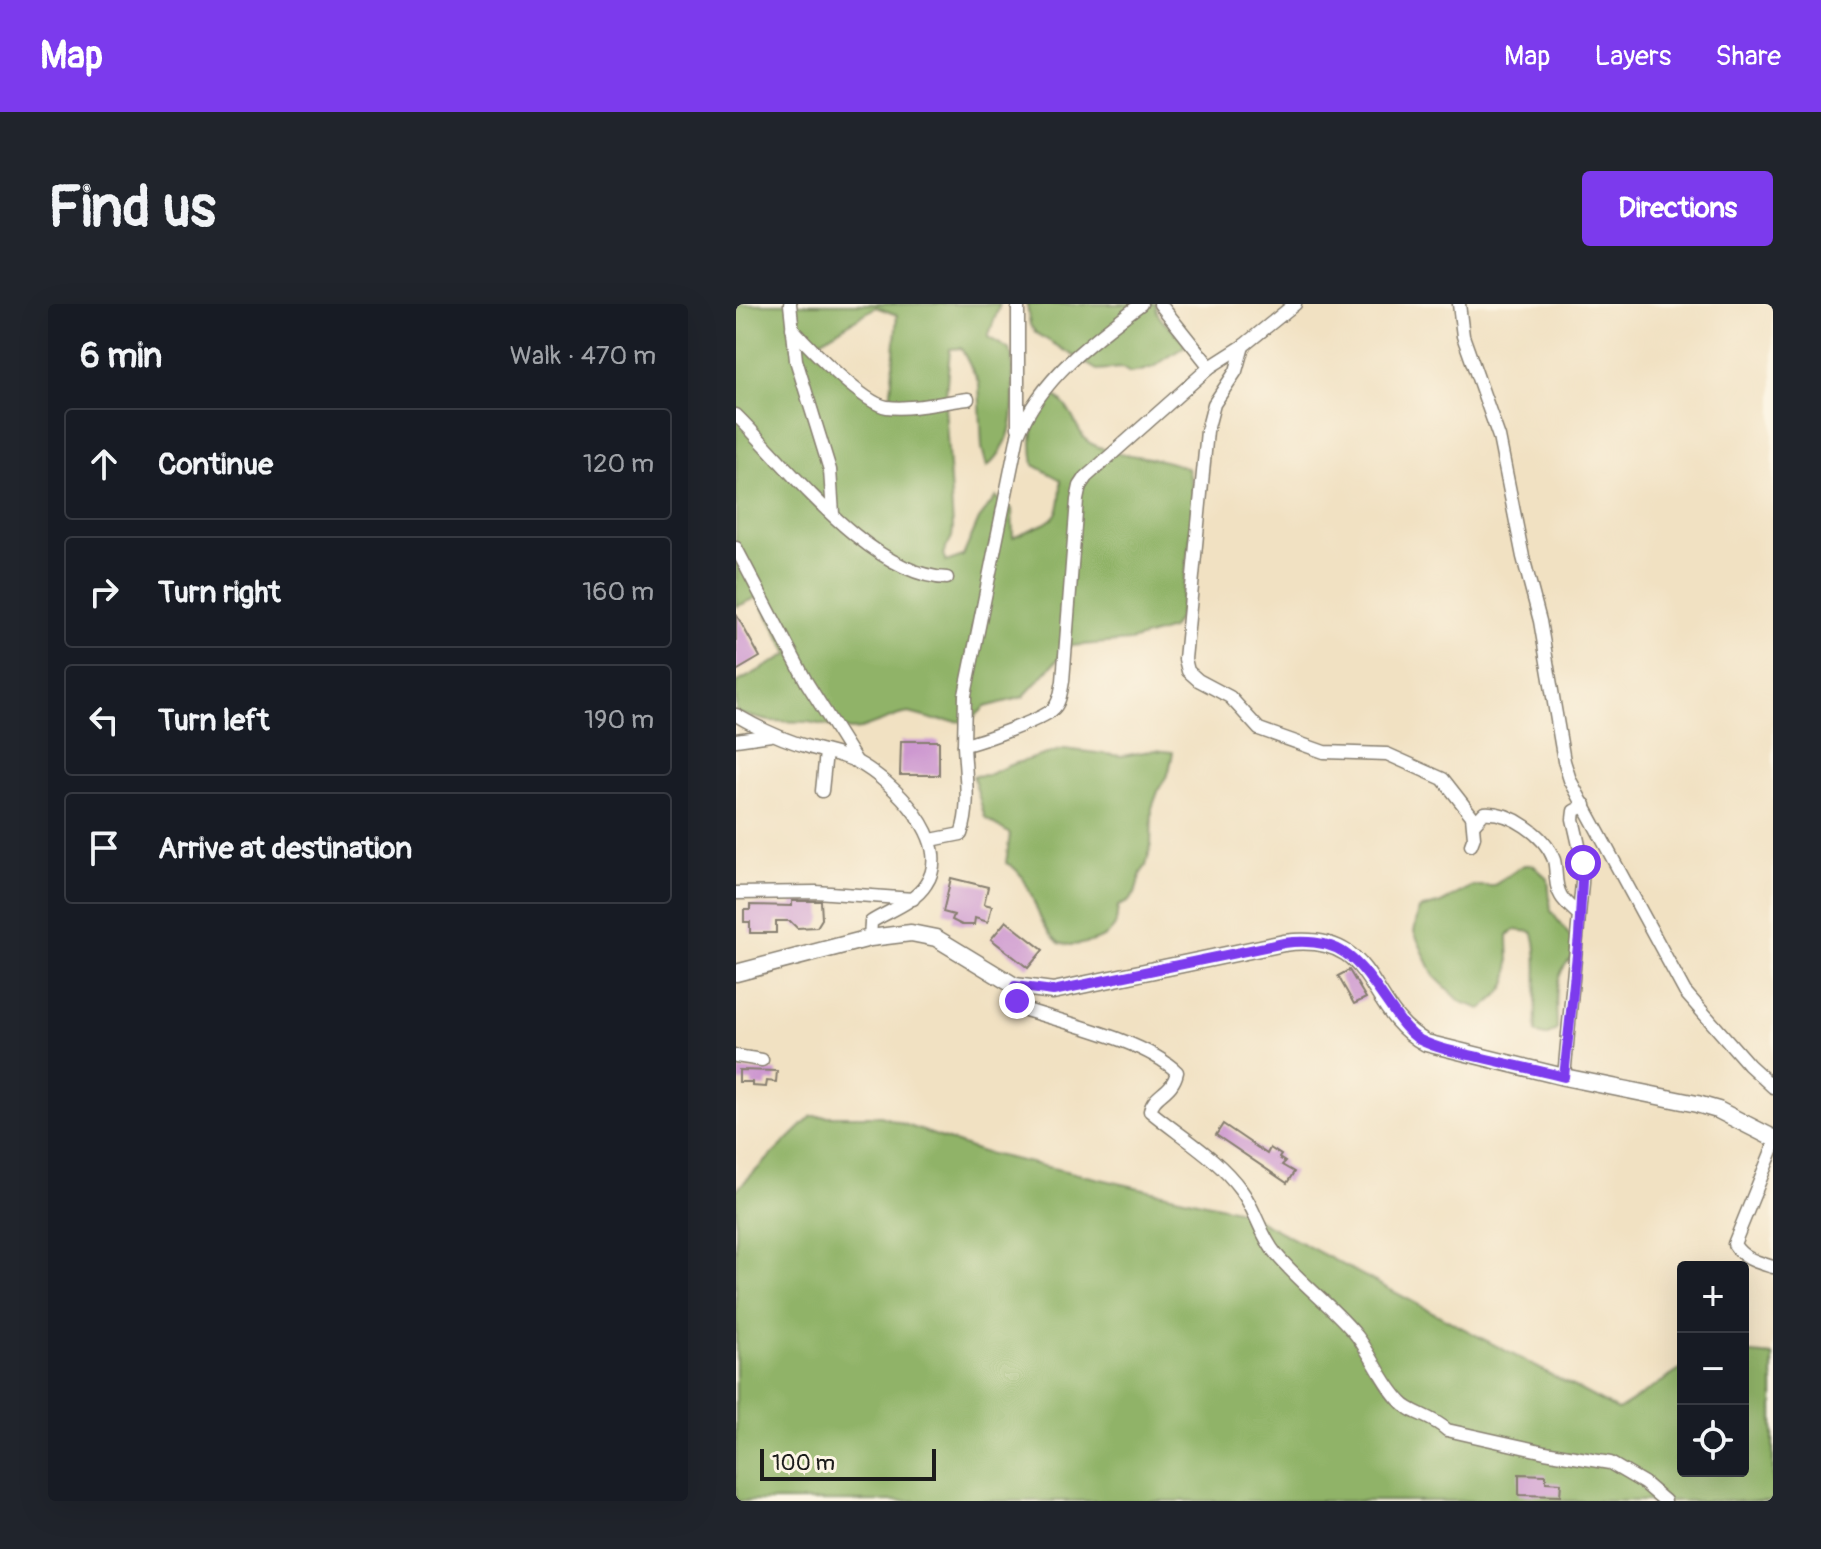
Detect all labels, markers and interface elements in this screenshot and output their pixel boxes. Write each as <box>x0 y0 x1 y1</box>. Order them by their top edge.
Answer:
text: Map <box>40 32 103 80</box>
text: Map <box>1504 39 1550 74</box>
text: Layers <box>1594 39 1671 74</box>
text: Share <box>1715 39 1781 74</box>
button: Directions <box>1582 171 1773 246</box>
text: Find us <box>48 174 216 243</box>
text: 6 min <box>80 335 162 378</box>
text: Walk · 470 m <box>510 340 656 372</box>
icon: ahead <box>82 442 126 486</box>
text: Continue <box>158 446 273 483</box>
text: 120 m <box>583 448 654 480</box>
icon: right <box>82 570 126 614</box>
text: Turn right <box>158 574 281 611</box>
text: 160 m <box>582 576 654 608</box>
icon: left <box>82 698 126 742</box>
text: Turn left <box>158 702 269 739</box>
text: 190 m <box>584 704 654 736</box>
icon: arrive <box>82 826 126 870</box>
text: Arrive at destination <box>158 830 412 867</box>
route start <box>1565 845 1601 881</box>
route end <box>999 983 1035 1019</box>
map controls <box>1677 1261 1749 1477</box>
button: + <box>1677 1261 1749 1333</box>
button: − <box>1677 1333 1749 1405</box>
button: locate <box>1677 1405 1749 1477</box>
scale bar <box>760 1445 936 1481</box>
text: 100 m <box>772 1449 835 1477</box>

